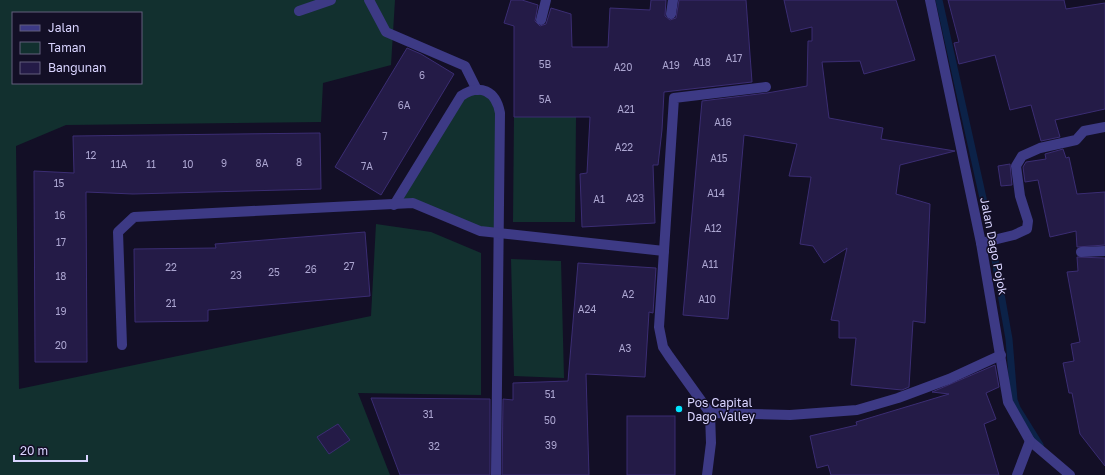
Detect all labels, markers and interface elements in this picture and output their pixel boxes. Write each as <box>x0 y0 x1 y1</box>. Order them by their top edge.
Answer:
legend <box>12 12 142 84</box>
text: Jalan <box>48 20 79 35</box>
text: Taman <box>48 40 86 55</box>
house number: A17 <box>726 52 742 64</box>
house number: A18 <box>693 56 711 68</box>
house number: 5B <box>539 58 552 70</box>
house number: A19 <box>662 59 680 71</box>
text: Bangunan <box>48 60 106 75</box>
house number: A20 <box>614 61 632 73</box>
house number: 6 <box>419 69 425 81</box>
house number: 5A <box>539 93 552 105</box>
house number: 6A <box>398 99 411 111</box>
house number: A21 <box>617 103 635 115</box>
house number: A16 <box>714 116 732 128</box>
house number: 7 <box>382 130 388 142</box>
house number: A22 <box>615 141 633 153</box>
house number: 12 <box>86 149 97 161</box>
house number: A15 <box>710 152 728 164</box>
house number: 8 <box>296 156 302 168</box>
house number: 9 <box>221 157 227 169</box>
house number: 8A <box>256 157 269 169</box>
house number: 11A <box>111 158 127 170</box>
house number: 11 <box>146 158 156 170</box>
house number: 10 <box>182 158 194 170</box>
house number: 7A <box>361 160 373 172</box>
house number: 15 <box>54 177 65 189</box>
house number: A14 <box>707 187 725 199</box>
house number: A23 <box>626 192 644 204</box>
house number: A1 <box>593 193 605 205</box>
street label: Jalan Dago Pojok <box>977 196 1011 296</box>
house number: 16 <box>55 209 65 221</box>
house number: A12 <box>704 222 722 234</box>
house number: 17 <box>56 236 66 248</box>
house number: A11 <box>702 258 718 270</box>
house number: 27 <box>343 260 355 272</box>
house number: 22 <box>165 261 177 273</box>
house number: 26 <box>305 263 317 275</box>
house number: 25 <box>268 266 280 278</box>
house number: 23 <box>230 269 242 281</box>
house number: 18 <box>56 270 66 282</box>
house number: A2 <box>622 288 634 300</box>
house number: A10 <box>698 293 716 305</box>
house number: 21 <box>166 297 176 309</box>
house number: A24 <box>578 303 596 315</box>
house number: 19 <box>56 305 66 317</box>
house number: 20 <box>55 339 67 351</box>
house number: A3 <box>619 342 631 354</box>
house number: 51 <box>545 388 555 400</box>
place label: Pos Capital Dago Valley <box>687 395 755 424</box>
marker: Pos Capital Dago Valley <box>674 404 684 414</box>
house number: 31 <box>423 408 433 420</box>
house number: 50 <box>544 414 556 426</box>
scale bar <box>14 437 87 463</box>
house number: 39 <box>545 439 557 451</box>
house number: 32 <box>428 440 440 452</box>
text: 20 m <box>20 443 48 458</box>

